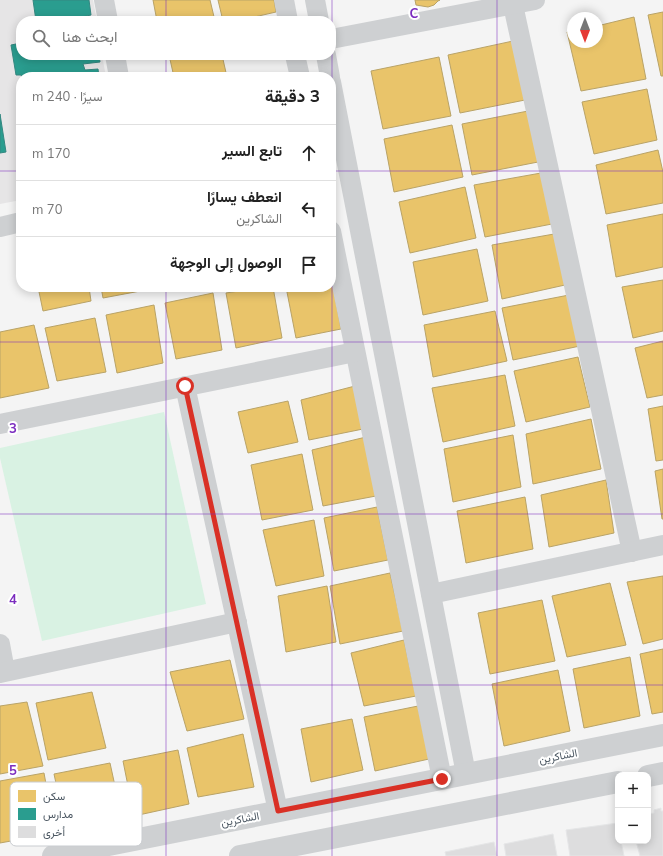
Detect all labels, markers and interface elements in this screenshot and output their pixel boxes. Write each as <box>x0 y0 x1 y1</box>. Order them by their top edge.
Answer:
text: C <box>410 5 419 21</box>
north arrow <box>567 12 603 48</box>
search box <box>16 16 336 60</box>
icon: search <box>30 27 52 49</box>
text: ابحث هنا <box>62 27 117 46</box>
text: 3 دقيقة <box>265 85 320 106</box>
text: سيرًا · 240 m <box>32 88 103 104</box>
text: تابع السير <box>222 141 282 160</box>
icon: ahead <box>298 142 320 164</box>
text: 170 m <box>32 145 70 161</box>
text: انعطف يسارًا <box>207 187 282 206</box>
icon: left <box>298 198 320 220</box>
text: 70 m <box>32 201 62 217</box>
text: الشاكرين <box>236 210 282 226</box>
text: الوصول إلى الوجهة <box>170 253 282 272</box>
icon: arrive <box>298 254 320 276</box>
route start <box>176 377 194 395</box>
text: 3 <box>9 420 17 436</box>
text: 4 <box>9 591 17 607</box>
street label: الشاكرين <box>538 745 578 767</box>
text: 5 <box>9 762 17 778</box>
route end <box>433 770 451 788</box>
map controls <box>615 772 651 844</box>
button: + <box>615 772 651 808</box>
legend <box>10 782 142 846</box>
text: سكن <box>43 789 66 803</box>
text: مدارس <box>43 807 73 821</box>
street label: الشاكرين <box>220 808 260 830</box>
button: − <box>615 808 651 844</box>
text: أخرى <box>43 825 65 839</box>

